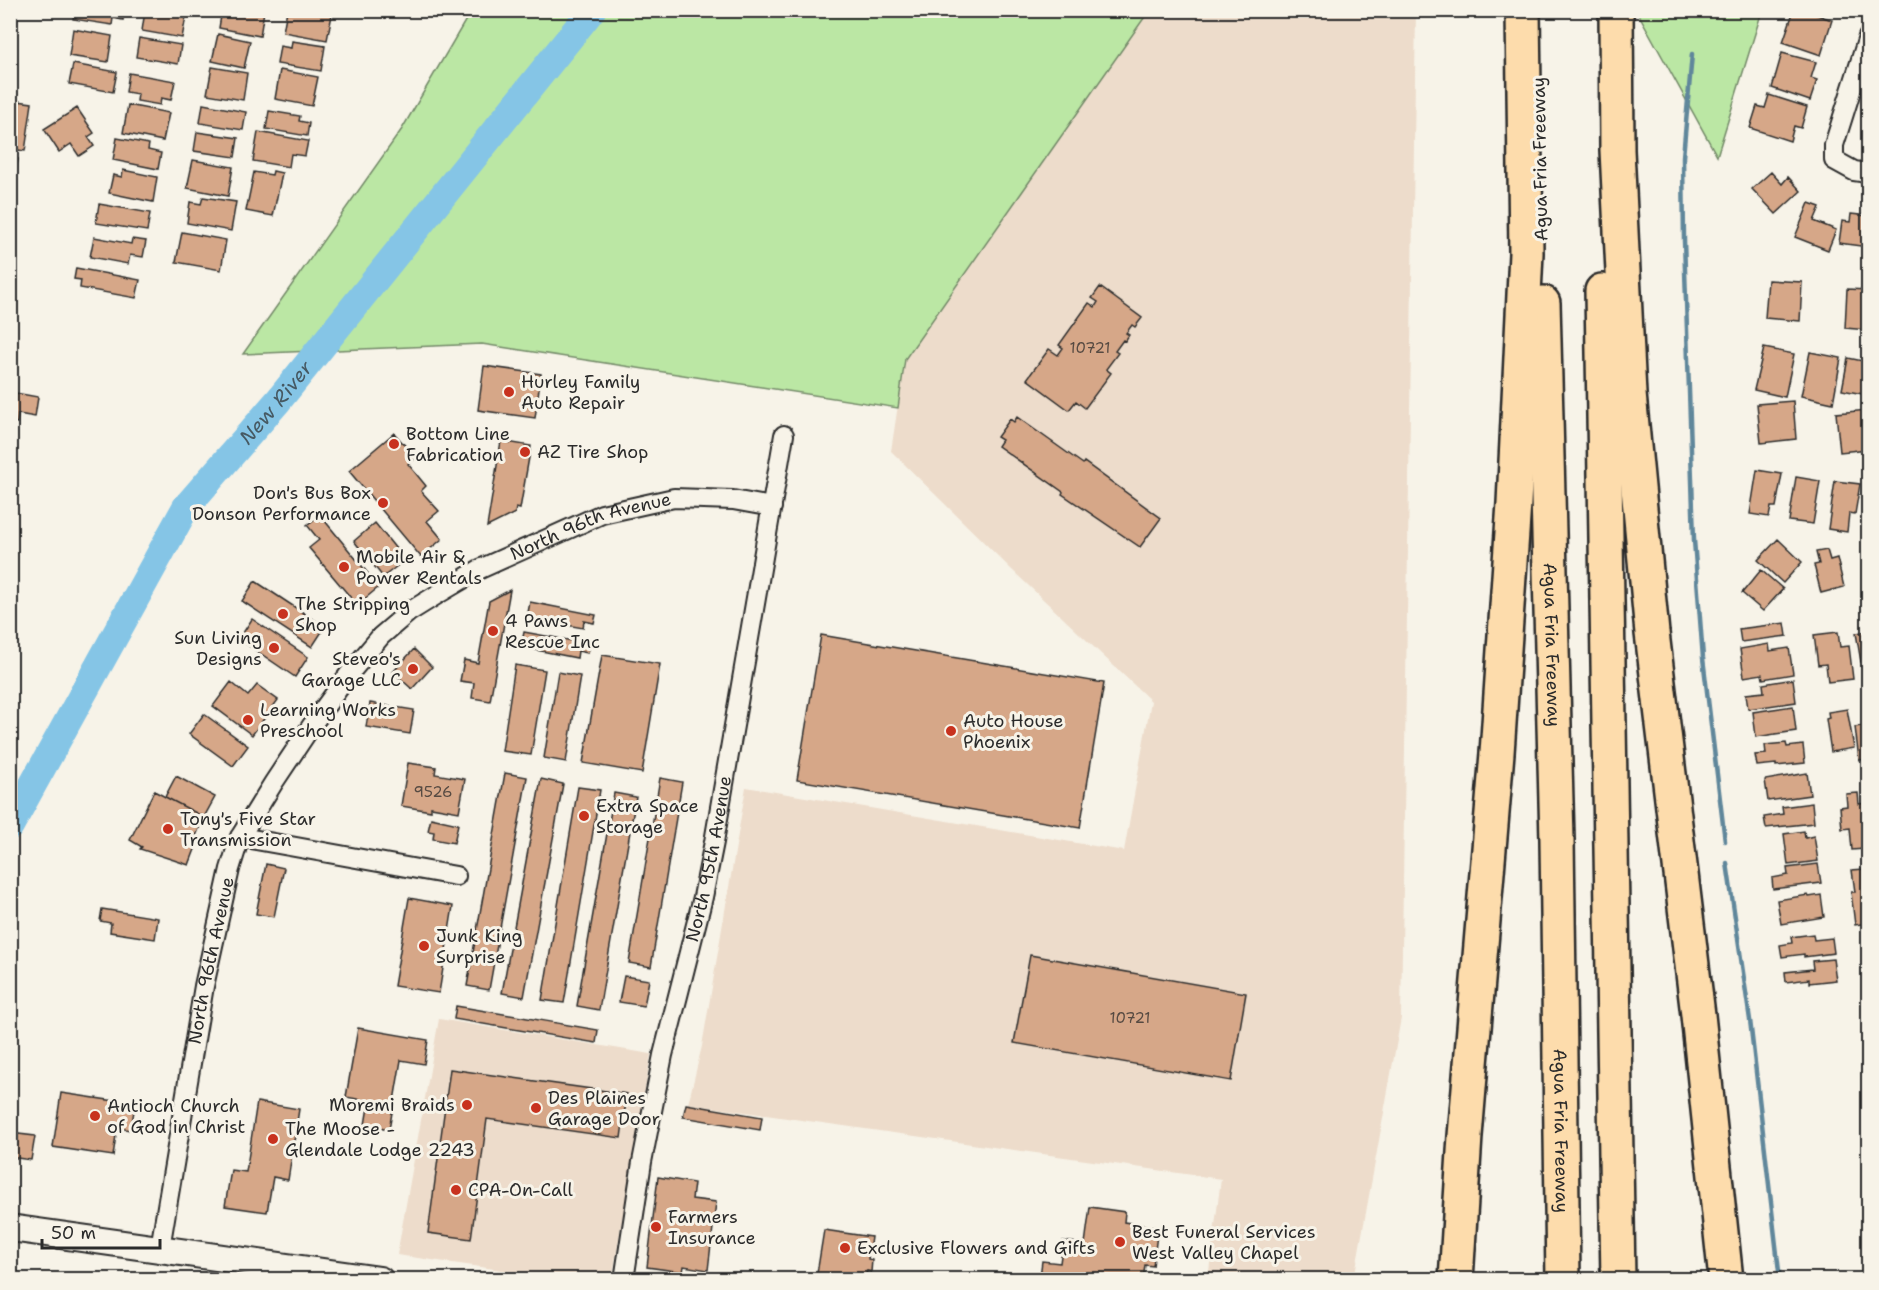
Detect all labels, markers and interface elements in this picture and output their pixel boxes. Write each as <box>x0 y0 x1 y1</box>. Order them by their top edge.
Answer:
street label: Agua Fria Freeway <box>1527 77 1553 241</box>
house number: 10721 <box>1070 338 1110 358</box>
water label: New River <box>233 355 318 450</box>
place label: Hurley Family Auto Repair <box>521 370 640 415</box>
marker: Hurley Family Auto Repair <box>502 385 516 399</box>
place label: Bottom Line Fabrication <box>406 422 510 467</box>
marker: Bottom Line Fabrication <box>387 437 401 451</box>
place label: AZ Tire Shop <box>537 440 648 464</box>
marker: AZ Tire Shop <box>518 445 532 459</box>
place label: Don's Bus Box Donson Performance <box>192 481 371 526</box>
street label: North 96th Avenue <box>506 487 673 566</box>
marker: Don's Bus Box Donson Performance <box>376 496 390 510</box>
place label: Mobile Air & Power Rentals <box>356 545 482 590</box>
marker: Mobile Air & Power Rentals <box>337 560 351 574</box>
street label: Agua Fria Freeway <box>1538 562 1566 727</box>
place label: The Stripping Shop <box>295 592 410 637</box>
marker: The Stripping Shop <box>276 607 290 621</box>
place label: 4 Paws Rescue Inc <box>505 609 600 654</box>
marker: 4 Paws Rescue Inc <box>486 624 500 638</box>
place label: Sun Living Designs <box>174 626 262 671</box>
marker: Sun Living Designs <box>267 641 281 655</box>
place label: Steveo's Garage LLC <box>301 647 401 692</box>
marker: Steveo's Garage LLC <box>406 662 420 676</box>
place label: Learning Works Preschool <box>260 698 396 743</box>
place label: Auto House Phoenix <box>963 709 1064 754</box>
marker: Learning Works Preschool <box>241 713 255 727</box>
marker: Auto House Phoenix <box>944 724 958 738</box>
street label: North 95th Avenue <box>680 774 737 944</box>
house number: 9526 <box>413 782 453 802</box>
place label: Extra Space Storage <box>596 794 699 839</box>
place label: Tony's Five Star Transmission <box>180 807 316 852</box>
marker: Extra Space Storage <box>577 809 591 823</box>
marker: Tony's Five Star Transmission <box>161 822 175 836</box>
street label: North 96th Avenue <box>182 875 240 1046</box>
place label: Junk King Surprise <box>436 924 523 969</box>
marker: Junk King Surprise <box>417 939 431 953</box>
house number: 10721 <box>1110 1008 1150 1028</box>
street label: Agua Fria Freeway <box>1548 1048 1574 1213</box>
place label: Des Plaines Garage Door <box>548 1086 660 1131</box>
place label: Moremi Braids <box>329 1093 455 1117</box>
place label: Antioch Church of God in Christ <box>107 1094 246 1139</box>
marker: Moremi Braids <box>460 1098 474 1112</box>
marker: Des Plaines Garage Door <box>529 1101 543 1115</box>
marker: Antioch Church of God in Christ <box>88 1109 102 1123</box>
place label: The Moose - Glendale Lodge 2243 <box>285 1117 475 1162</box>
marker: The Moose - Glendale Lodge 2243 <box>266 1132 280 1146</box>
place label: CPA-On-Call <box>468 1178 574 1202</box>
marker: CPA-On-Call <box>449 1183 463 1197</box>
place label: Farmers Insurance <box>668 1205 756 1250</box>
scale bar <box>42 1212 160 1250</box>
marker: Farmers Insurance <box>649 1220 663 1234</box>
place label: Best Funeral Services West Valley Chapel <box>1132 1220 1316 1265</box>
text: 50 m <box>51 1221 96 1245</box>
marker: Best Funeral Services West Valley Chapel <box>1113 1235 1127 1249</box>
place label: Exclusive Flowers and Gifts <box>857 1236 1095 1260</box>
marker: Exclusive Flowers and Gifts <box>838 1241 852 1255</box>

